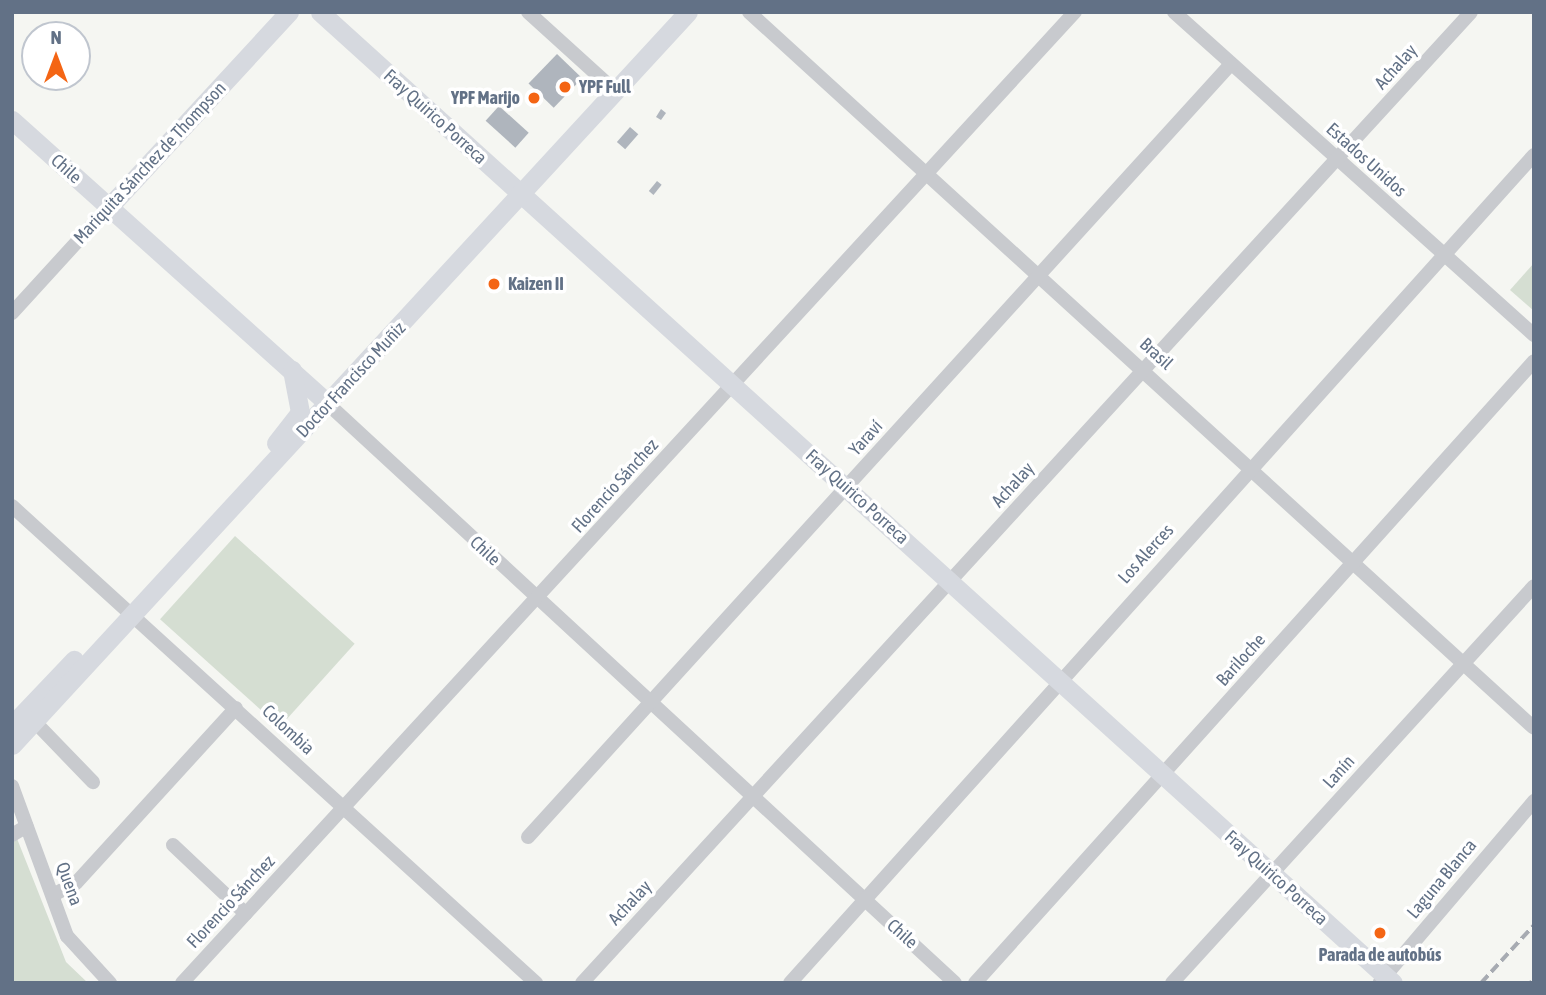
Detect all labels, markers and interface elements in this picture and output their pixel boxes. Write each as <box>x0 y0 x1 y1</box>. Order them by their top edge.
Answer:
north arrow <box>21 21 91 91</box>
text: N <box>50 26 62 48</box>
street label: Achalay <box>1370 40 1422 94</box>
street label: Fray Quirico Porreca <box>379 65 491 169</box>
place label: YPF Full <box>579 76 631 98</box>
street label: Mariquita Sánchez de Thompson <box>69 78 231 248</box>
marker: YPF Full <box>557 79 573 95</box>
place label: YPF Marijo <box>451 87 520 109</box>
marker: YPF Marijo <box>526 90 542 106</box>
street label: Estados Unidos <box>1322 118 1410 202</box>
street label: Chile <box>46 150 86 188</box>
place label: Kaizen II <box>508 273 564 295</box>
marker: Kaizen II <box>486 276 502 292</box>
street label: Doctor Francisco Muñiz <box>292 318 410 442</box>
street label: Brasil <box>1135 334 1177 374</box>
street label: Yaraví <box>845 416 887 460</box>
street label: Florencio Sánchez <box>567 435 663 537</box>
street label: Fray Quirico Porreca <box>801 445 913 549</box>
street label: Achalay <box>987 458 1039 512</box>
street label: Los Alerces <box>1114 520 1178 588</box>
street label: Chile <box>465 532 505 570</box>
street label: Bariloche <box>1212 629 1270 691</box>
street label: Colombia <box>257 700 319 760</box>
street label: Lanín <box>1319 751 1359 793</box>
street label: Fray Quirico Porreca <box>1220 826 1332 930</box>
street label: Laguna Blanca <box>1403 835 1481 923</box>
street label: Florencio Sánchez <box>183 851 279 953</box>
street label: Quena <box>51 859 87 909</box>
street label: Achalay <box>604 876 656 930</box>
street label: Chile <box>882 915 922 953</box>
marker: Parada de autobús <box>1372 925 1388 941</box>
place label: Parada de autobús <box>1319 944 1441 966</box>

